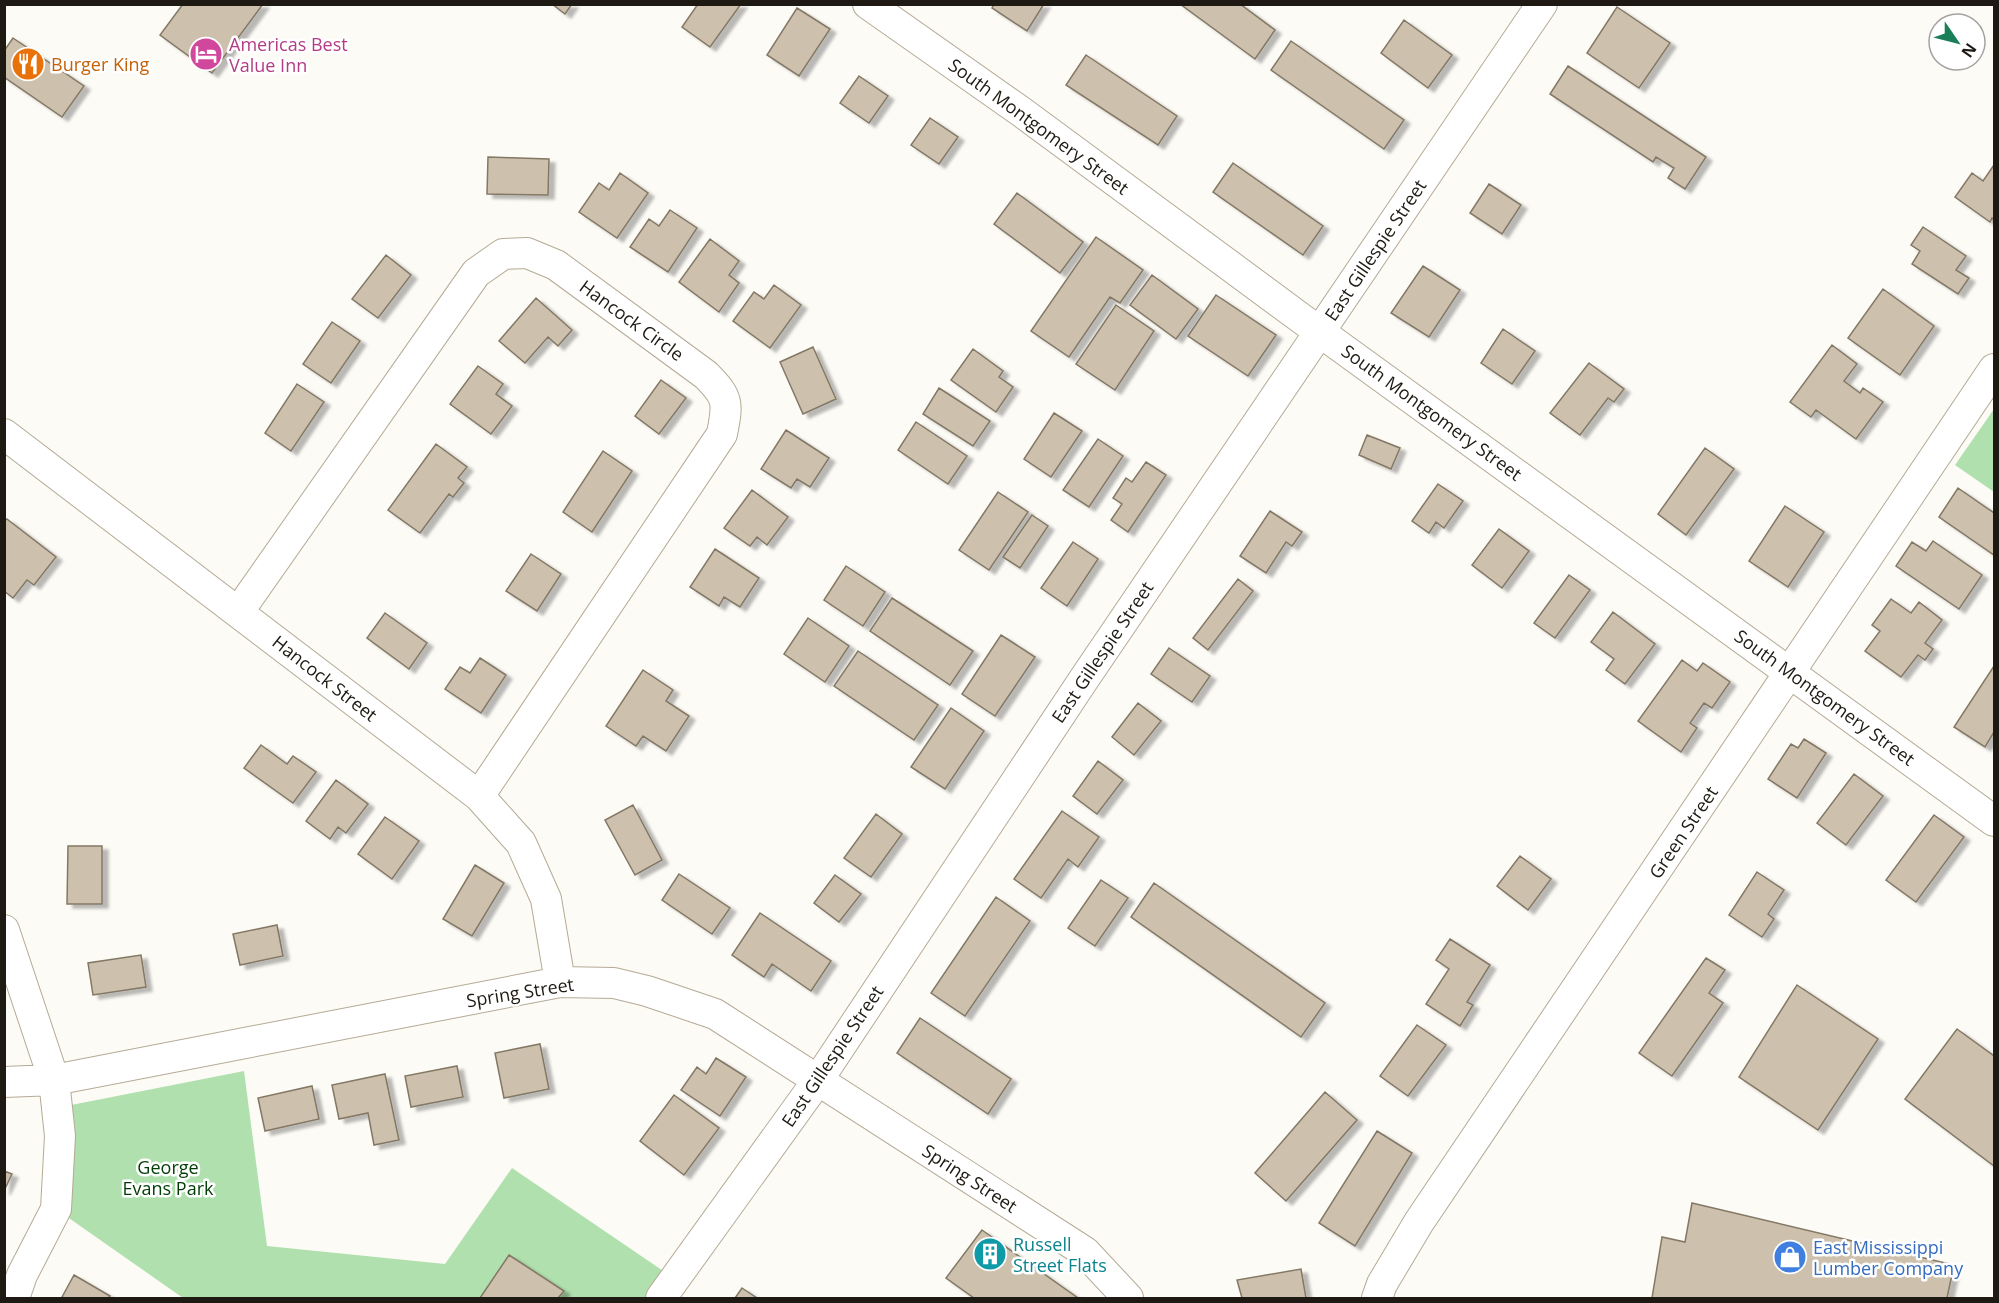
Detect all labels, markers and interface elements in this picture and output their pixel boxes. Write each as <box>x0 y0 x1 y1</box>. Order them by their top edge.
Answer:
north arrow <box>1927 12 1987 72</box>
place label: Americas Best Value Inn <box>229 32 348 77</box>
hotel icon: Americas Best Value Inn <box>188 36 224 72</box>
text: N <box>1957 39 1982 62</box>
restaurant icon: Burger King <box>10 46 46 82</box>
place label: Burger King <box>51 52 150 76</box>
street label: South Montgomery Street <box>944 53 1134 199</box>
street label: East Gillespie Street <box>1319 175 1431 325</box>
street label: Hancock Circle <box>575 274 689 366</box>
street label: South Montgomery Street <box>1337 339 1527 485</box>
street label: East Gillespie Street <box>1046 577 1158 727</box>
street label: South Montgomery Street <box>1730 624 1920 770</box>
street label: Hancock Street <box>268 630 382 726</box>
street label: Green Street <box>1643 781 1723 883</box>
street label: Spring Street <box>465 972 575 1012</box>
street label: East Gillespie Street <box>776 981 888 1131</box>
street label: Spring Street <box>918 1138 1022 1218</box>
park label: George Evans Park <box>123 1155 214 1200</box>
place label: Russell Street Flats <box>1013 1232 1107 1277</box>
place label: East Mississippi Lumber Company <box>1813 1235 1964 1280</box>
building icon: Russell Street Flats <box>972 1236 1008 1272</box>
shop icon: East Mississippi Lumber Company <box>1772 1239 1808 1275</box>

